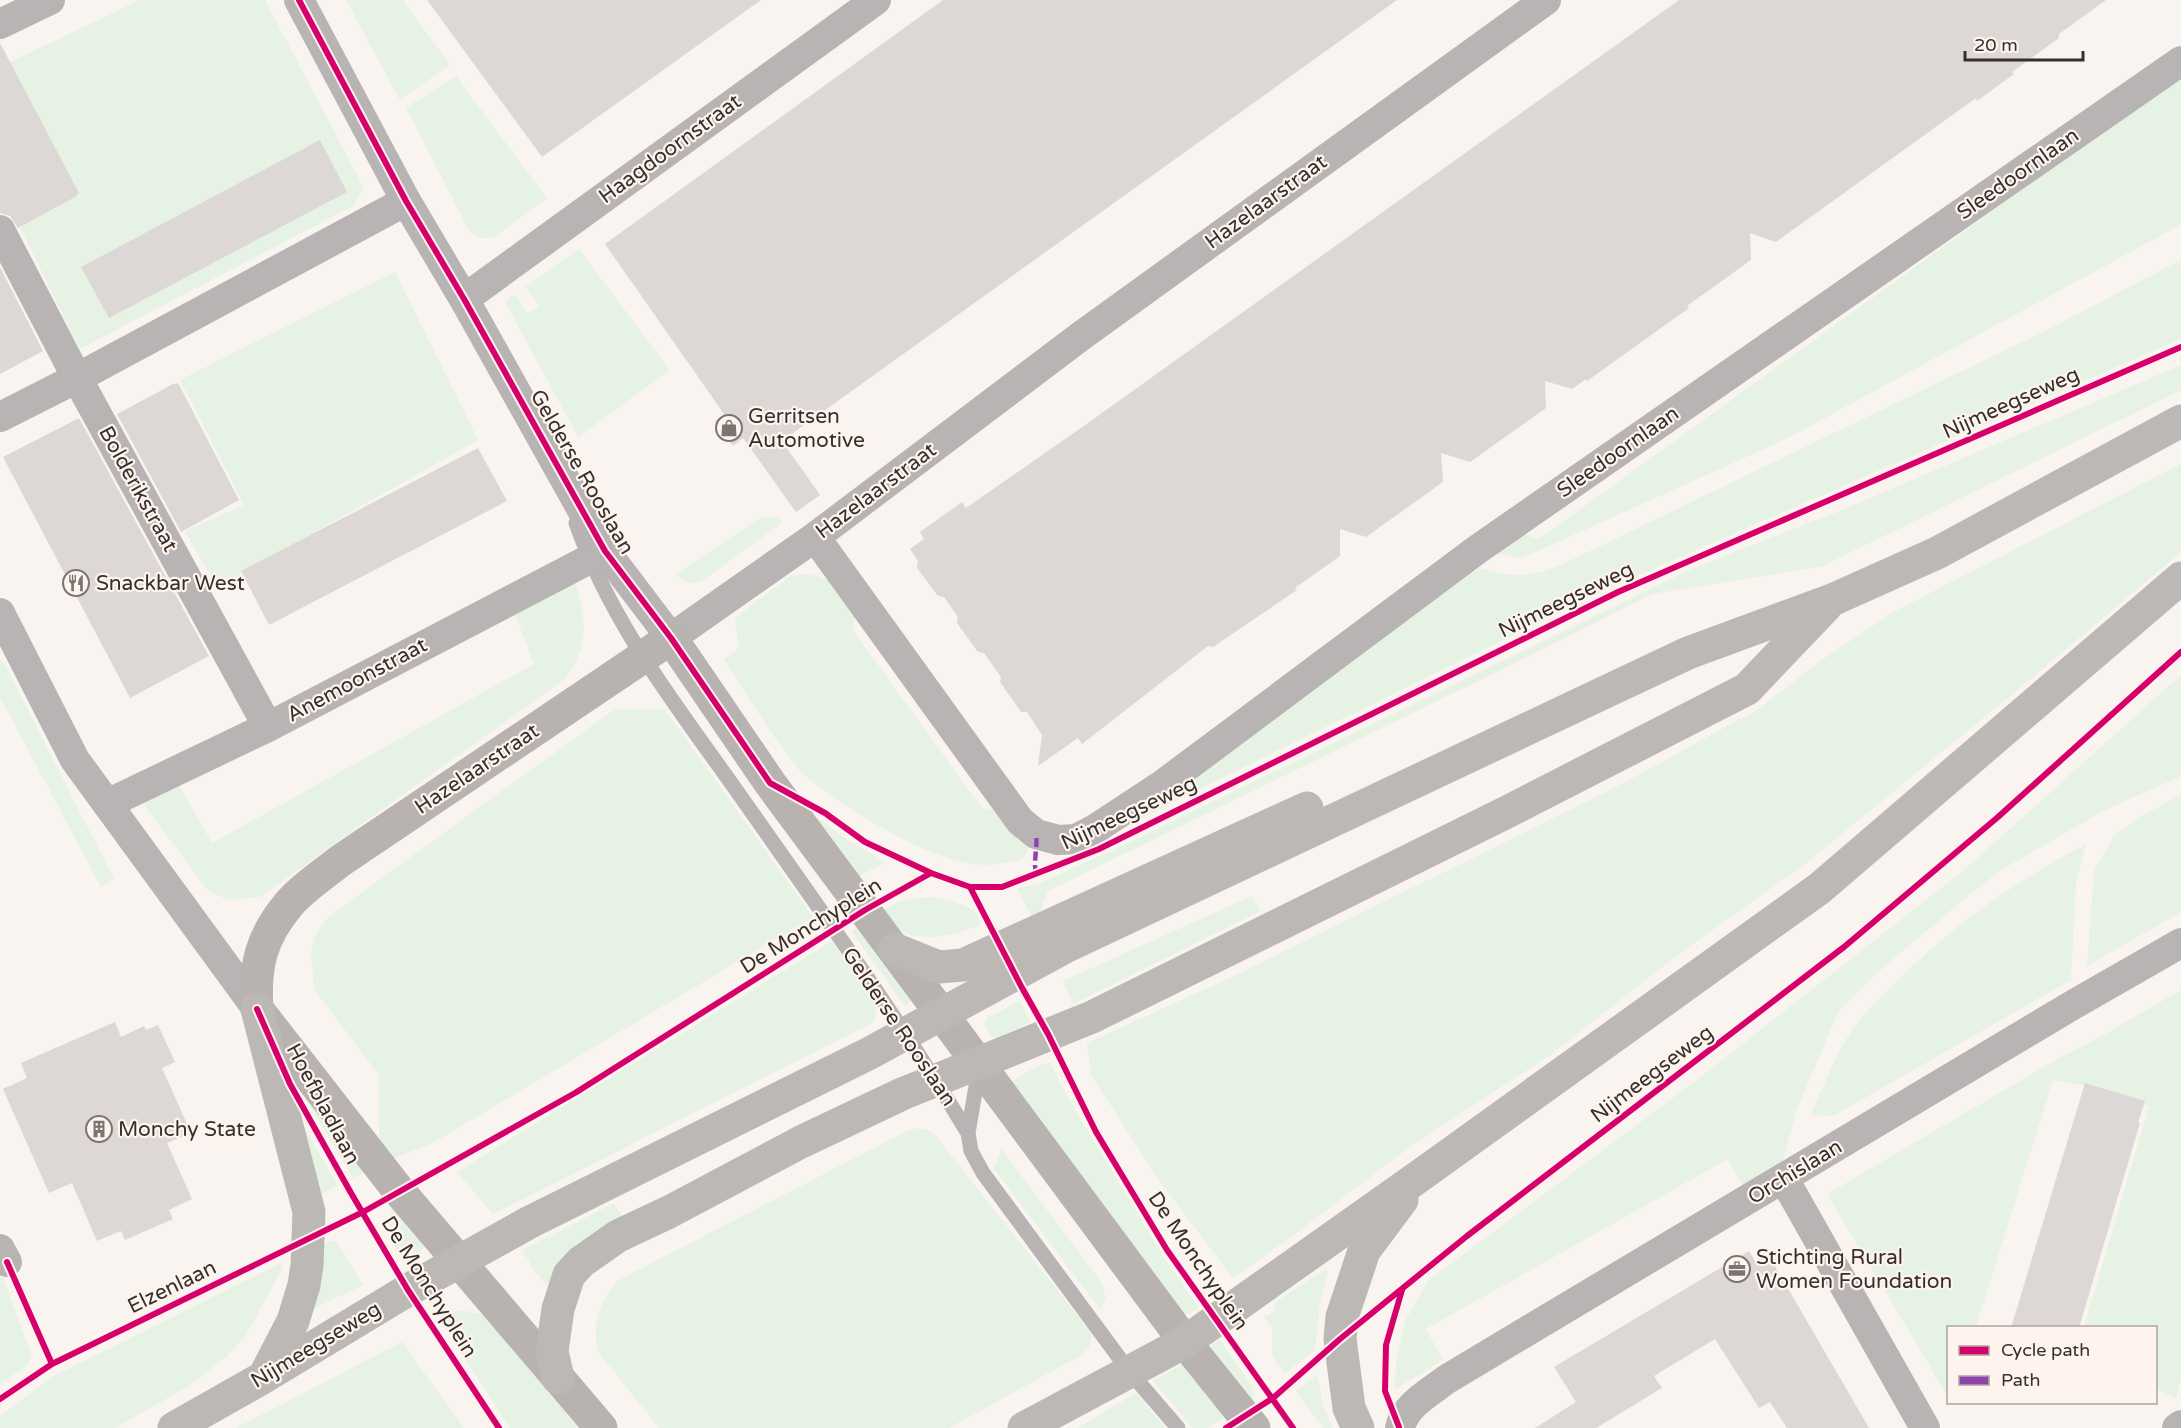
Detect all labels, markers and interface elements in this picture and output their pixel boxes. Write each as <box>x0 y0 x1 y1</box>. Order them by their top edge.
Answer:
scale bar <box>1965 24 2084 62</box>
text: 20 m <box>1974 34 2018 56</box>
street label: Haagdoornstraat <box>594 89 746 209</box>
street label: Sleedoornlaan <box>1952 123 2084 225</box>
street label: Hazelaarstraat <box>1200 149 1332 255</box>
street label: Nijmeegseweg <box>1939 362 2083 444</box>
street label: Gelderse Rooslaan <box>525 385 639 559</box>
street label: Sleedoornlaan <box>1552 401 1684 503</box>
place label: Gerritsen Automotive <box>748 404 865 453</box>
shop icon: Gerritsen Automotive <box>714 413 744 443</box>
street label: Bolderikstraat <box>93 422 183 556</box>
street label: Hazelaarstraat <box>811 438 941 544</box>
street label: Nijmeegseweg <box>1494 557 1638 643</box>
restaurant icon: Snackbar West <box>61 568 91 598</box>
place label: Snackbar West <box>96 571 245 596</box>
street label: Anemoonstraat <box>283 633 431 727</box>
street label: Hazelaarstraat <box>410 718 544 820</box>
street label: Nijmeegseweg <box>1057 771 1201 855</box>
street label: De Monchyplein <box>736 873 886 979</box>
street label: Gelderse Rooslaan <box>837 943 961 1111</box>
street label: Nijmeegseweg <box>1586 1020 1718 1128</box>
street label: Hoefbladlaan <box>281 1039 365 1169</box>
building icon: Monchy State <box>84 1114 114 1144</box>
place label: Monchy State <box>118 1117 256 1142</box>
street label: Orchislaan <box>1743 1134 1847 1210</box>
street label: De Monchyplein <box>1142 1187 1254 1335</box>
street label: De Monchyplein <box>376 1212 482 1362</box>
place label: Stichting Rural Women Foundation <box>1756 1245 1952 1294</box>
office icon: Stichting Rural Women Foundation <box>1722 1254 1752 1284</box>
street label: Elzenlaan <box>124 1255 220 1319</box>
street label: Nijmeegseweg <box>247 1296 385 1394</box>
legend <box>1947 1326 2157 1404</box>
text: Cycle path <box>2001 1339 2090 1361</box>
text: Path <box>2001 1369 2040 1391</box>

